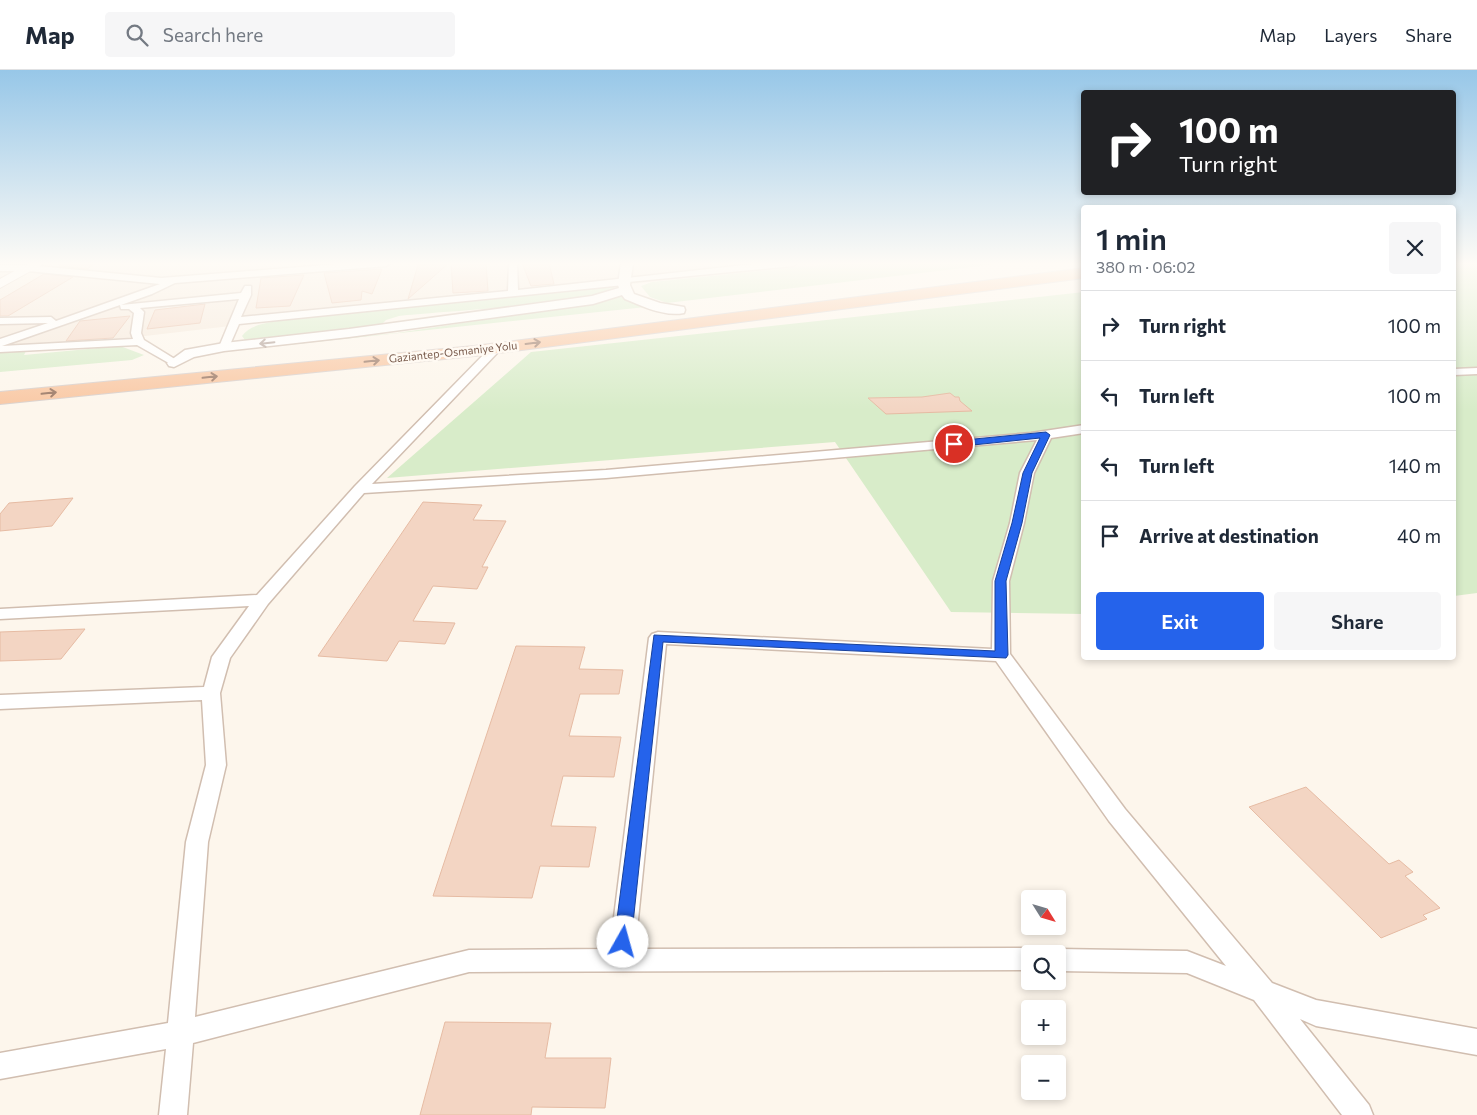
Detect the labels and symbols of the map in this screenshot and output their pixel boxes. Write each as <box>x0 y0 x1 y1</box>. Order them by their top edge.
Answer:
one-way arrow <box>259 338 275 348</box>
street label: Gaziantep-Osmaniye Yolu <box>388 338 518 365</box>
one-way arrow <box>525 338 541 348</box>
one-way arrow <box>364 356 380 366</box>
one-way arrow <box>202 372 218 382</box>
one-way arrow <box>40 388 56 398</box>
pin <box>933 423 975 465</box>
north arrow <box>1021 890 1066 935</box>
position arrow <box>596 915 648 967</box>

